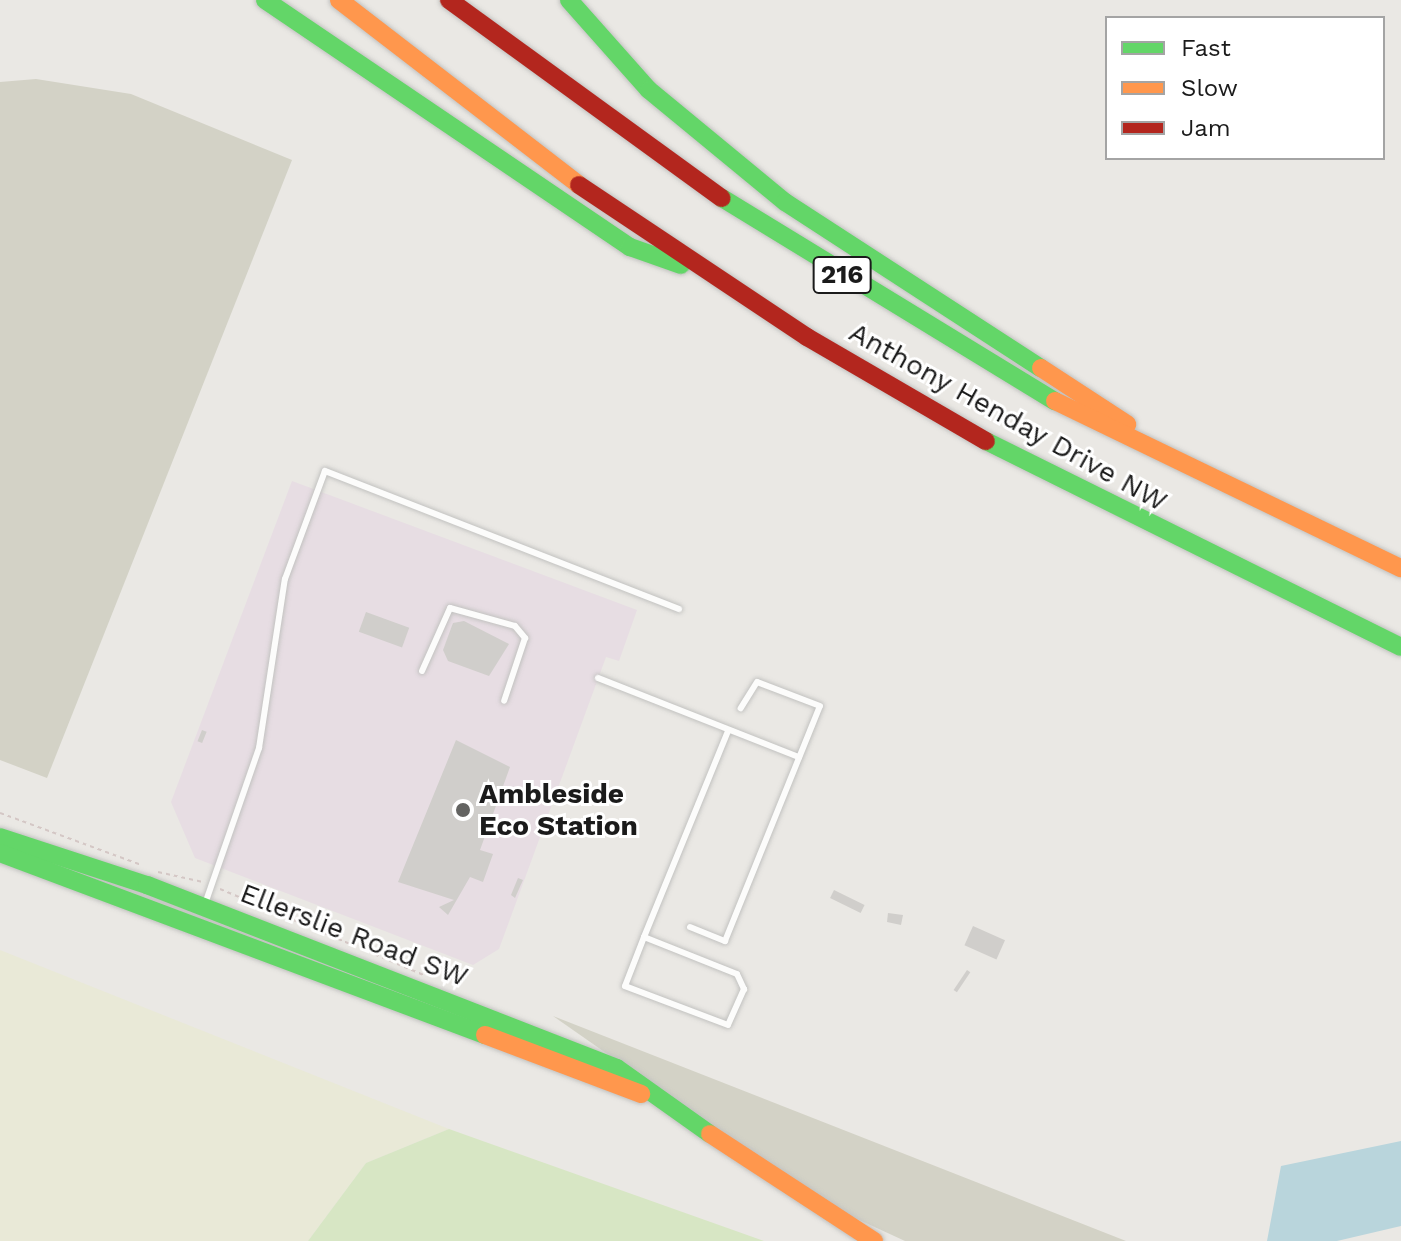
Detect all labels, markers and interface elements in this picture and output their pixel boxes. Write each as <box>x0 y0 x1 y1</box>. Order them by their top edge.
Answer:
legend <box>1105 16 1385 160</box>
text: Fast <box>1181 34 1231 62</box>
text: Slow <box>1181 74 1238 102</box>
text: Jam <box>1181 114 1231 142</box>
road number: 216 <box>812 253 872 297</box>
street label: Anthony Henday Drive NW <box>843 315 1173 519</box>
place label: Ambleside Eco Station <box>479 777 638 843</box>
marker: Ambleside Eco Station <box>454 801 472 819</box>
street label: Ellerslie Road SW <box>235 876 473 994</box>

